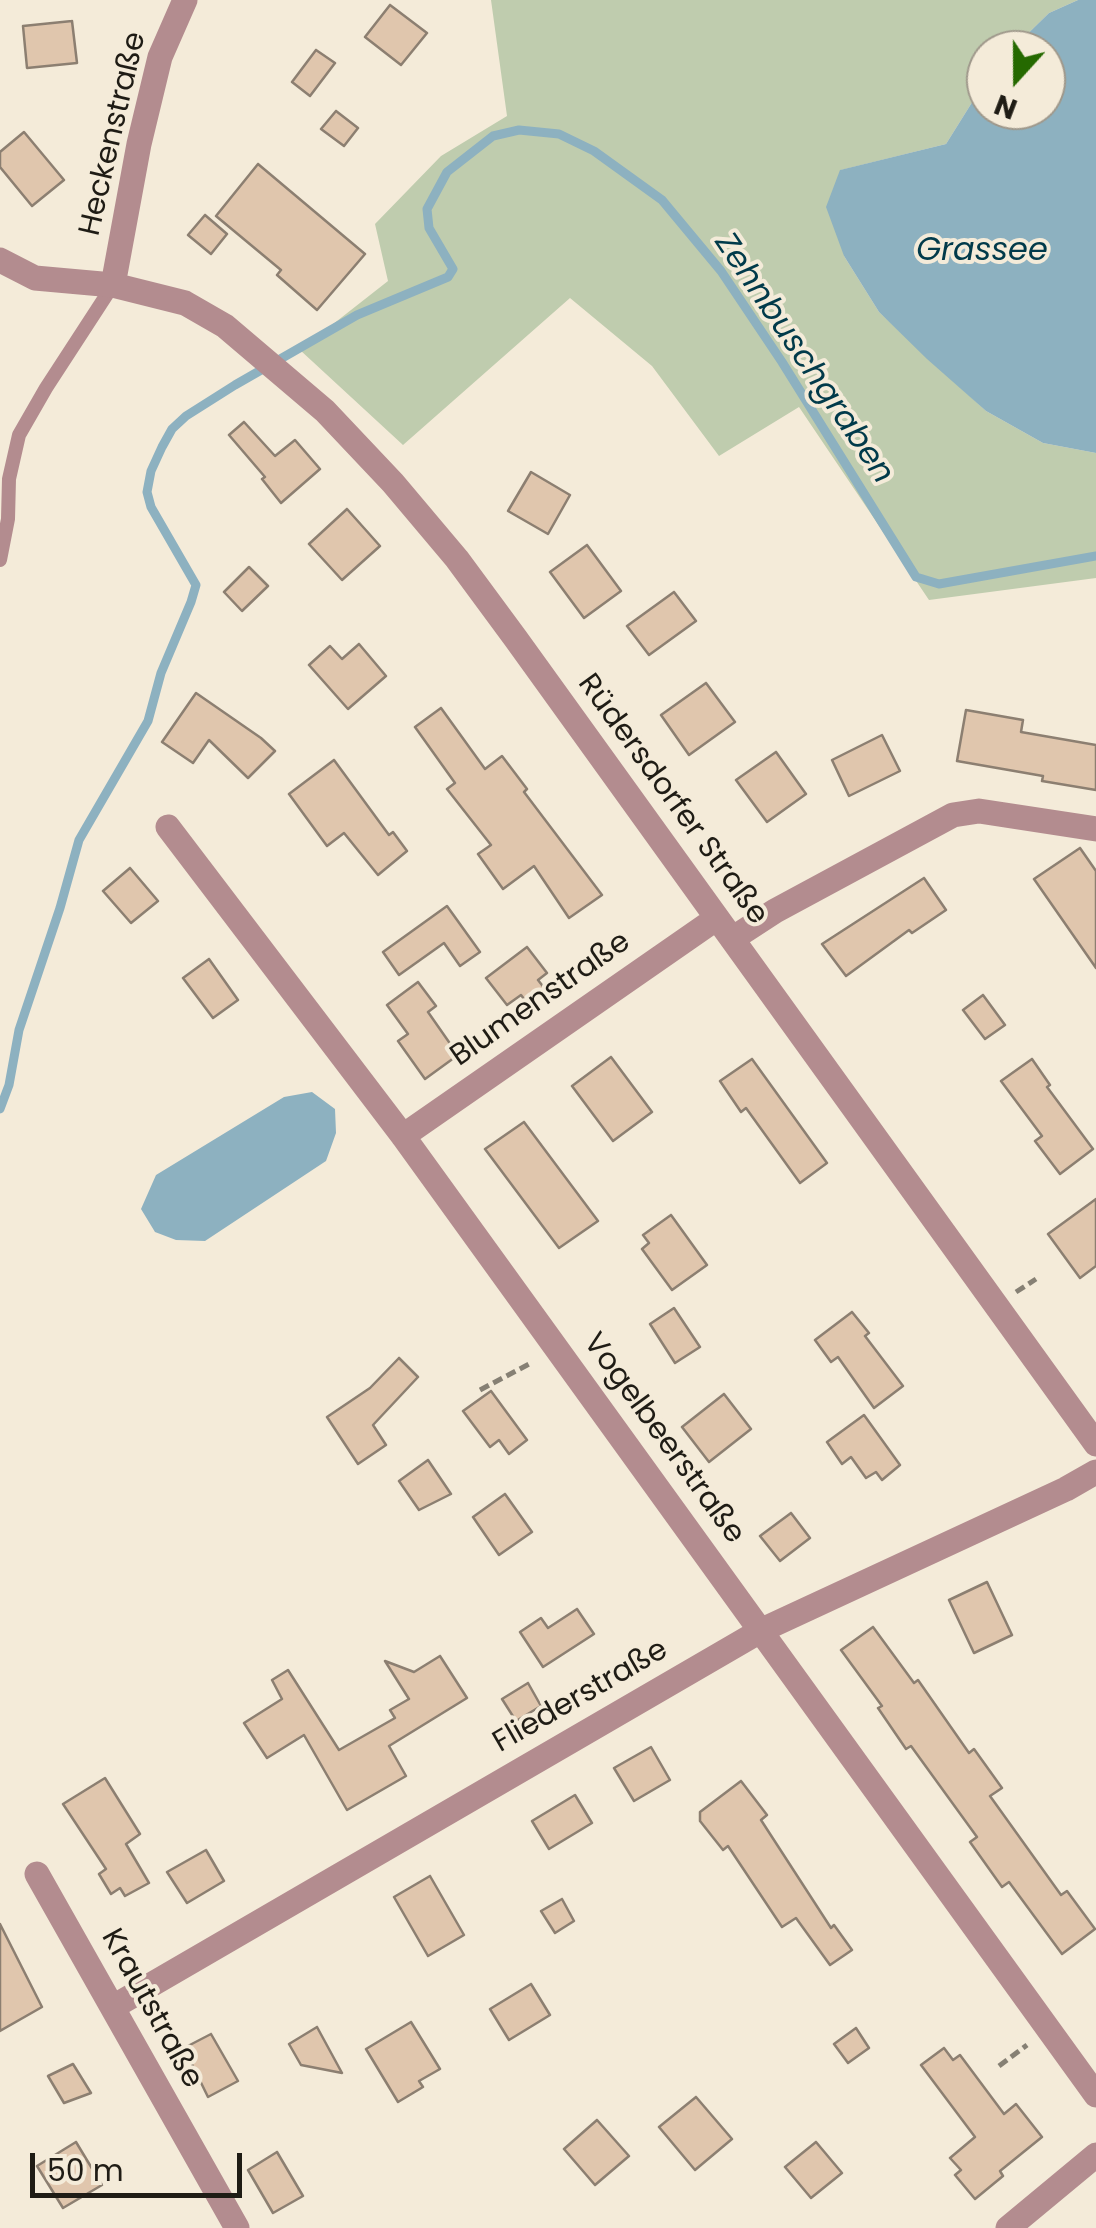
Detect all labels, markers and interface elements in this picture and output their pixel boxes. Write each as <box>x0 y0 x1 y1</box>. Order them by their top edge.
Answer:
street label: Heckenstraße <box>73 29 155 239</box>
north arrow <box>966 30 1066 130</box>
text: N <box>989 85 1023 129</box>
water label: Zehnbuschgraben <box>705 226 901 492</box>
water label: Grassee <box>916 233 1048 271</box>
street label: Rüdersdorfer Straße <box>569 668 775 932</box>
street label: Blumenstraße <box>444 925 638 1075</box>
street label: Vogelbeerstraße <box>575 1327 751 1551</box>
street label: Fliederstraße <box>487 1633 675 1761</box>
street label: Krautstraße <box>92 1923 210 2095</box>
scale bar <box>35 2133 248 2195</box>
text: 50 m <box>47 2149 124 2192</box>

